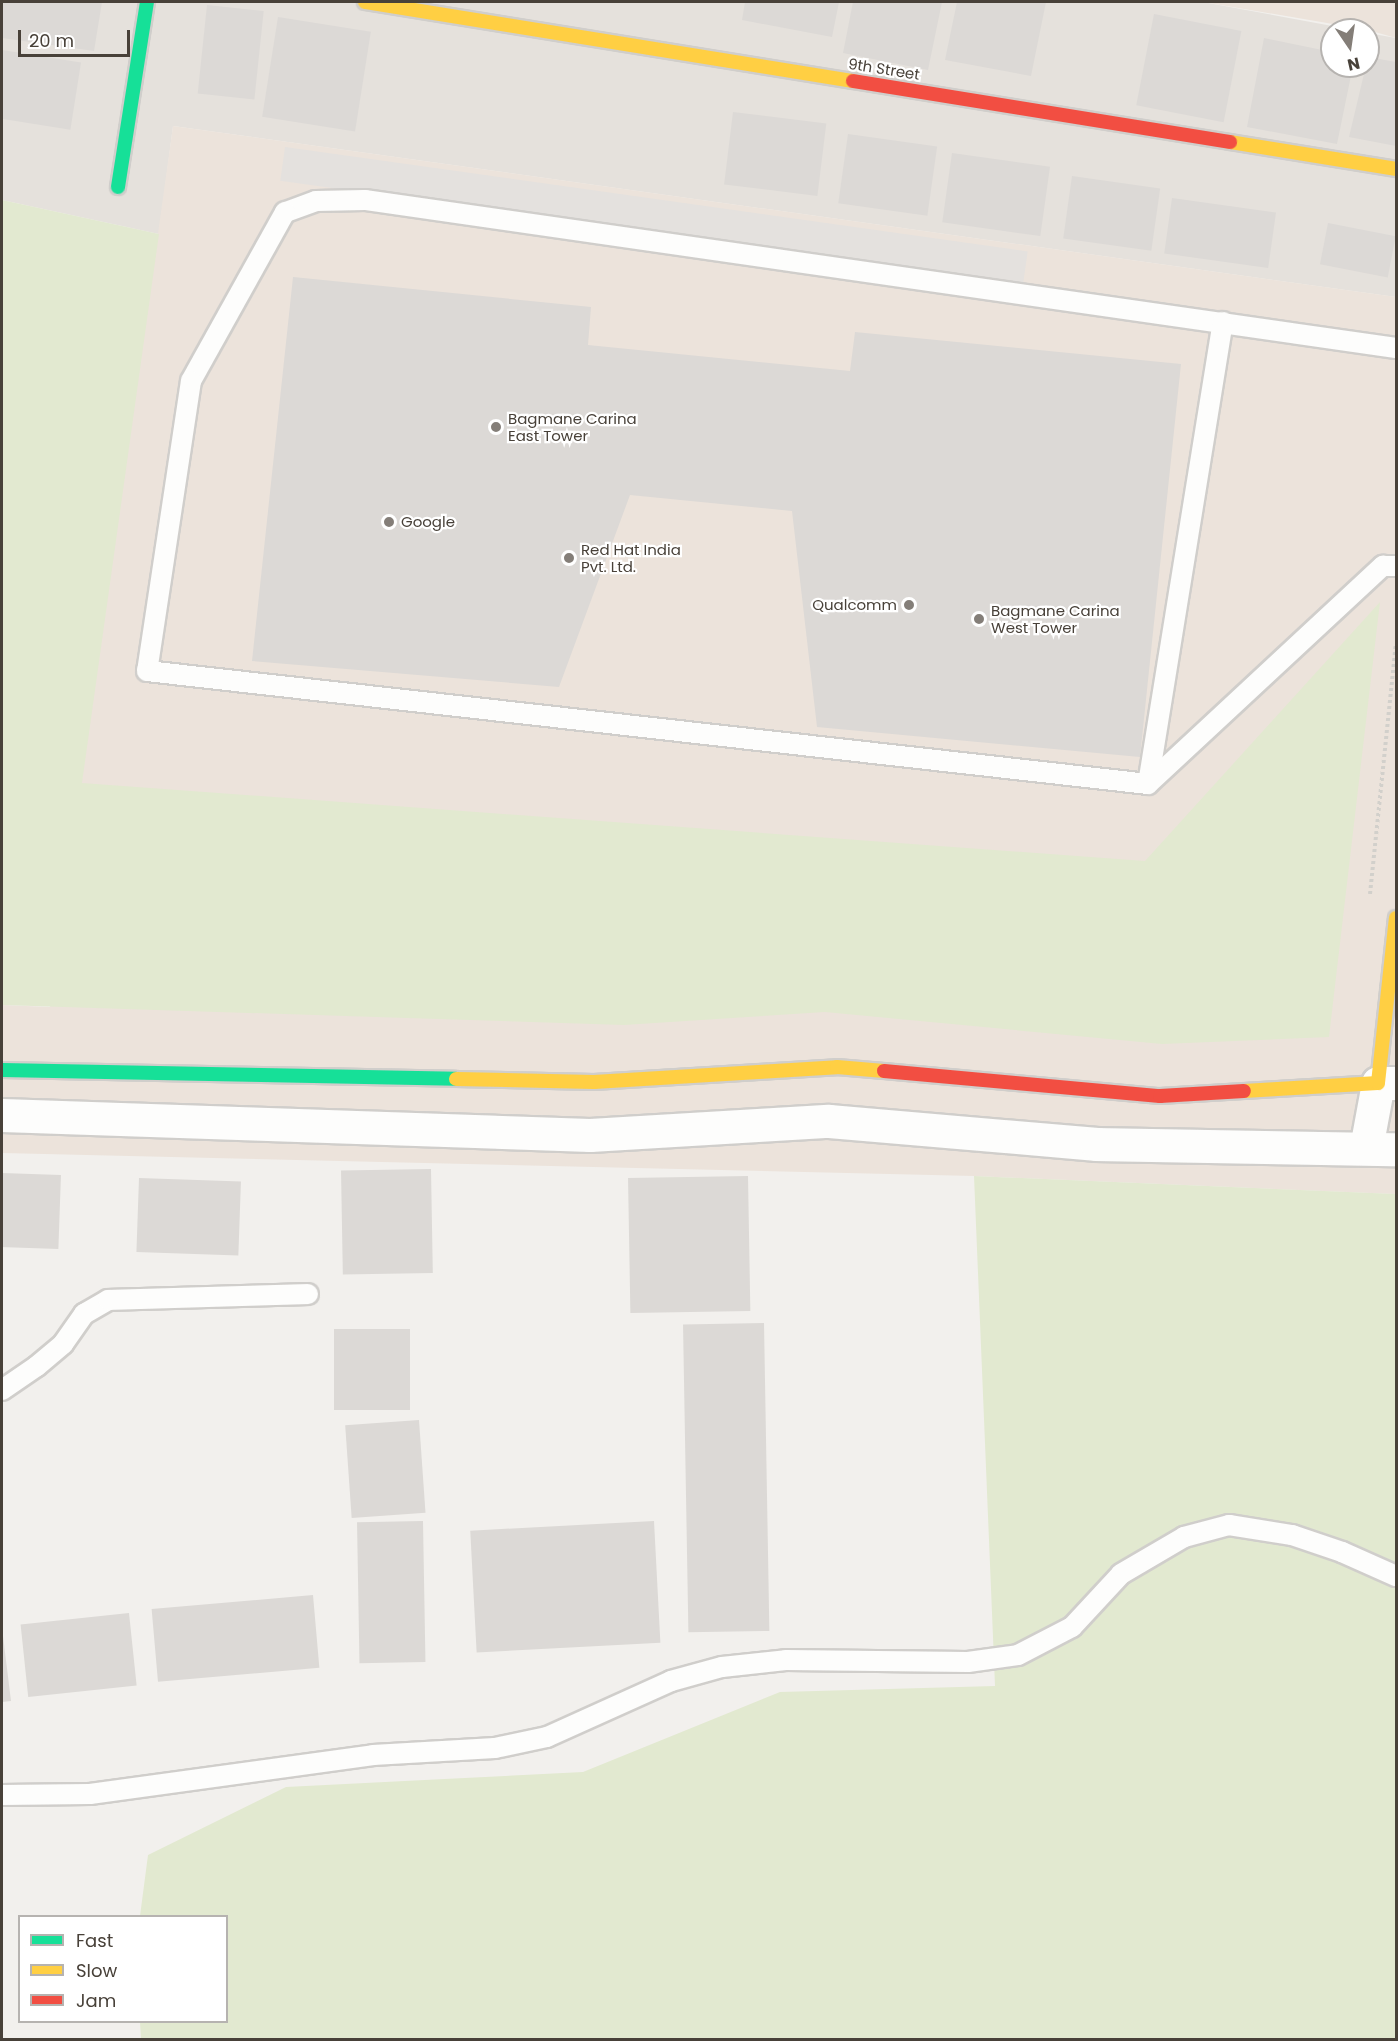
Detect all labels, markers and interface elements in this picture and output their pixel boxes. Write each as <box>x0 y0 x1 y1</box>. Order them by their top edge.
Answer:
scale bar <box>21 18 134 56</box>
north arrow <box>1320 18 1380 78</box>
text: 20 m <box>29 28 74 53</box>
text: N <box>1345 52 1362 77</box>
street label: 9th Street <box>847 54 921 84</box>
place label: Bagmane Carina East Tower <box>508 409 637 444</box>
marker: Bagmane Carina East Tower <box>489 420 503 434</box>
place label: Google <box>401 513 455 531</box>
marker: Google <box>382 515 396 529</box>
place label: Red Hat India Pvt. Ltd. <box>581 540 681 575</box>
marker: Red Hat India Pvt. Ltd. <box>562 551 576 565</box>
place label: Qualcomm <box>812 596 897 614</box>
marker: Qualcomm <box>902 598 916 612</box>
place label: Bagmane Carina West Tower <box>991 601 1120 636</box>
marker: Bagmane Carina West Tower <box>972 612 986 626</box>
legend <box>18 1915 228 2023</box>
text: Fast <box>76 1928 113 1953</box>
text: Slow <box>76 1958 117 1983</box>
text: Jam <box>76 1988 116 2013</box>

